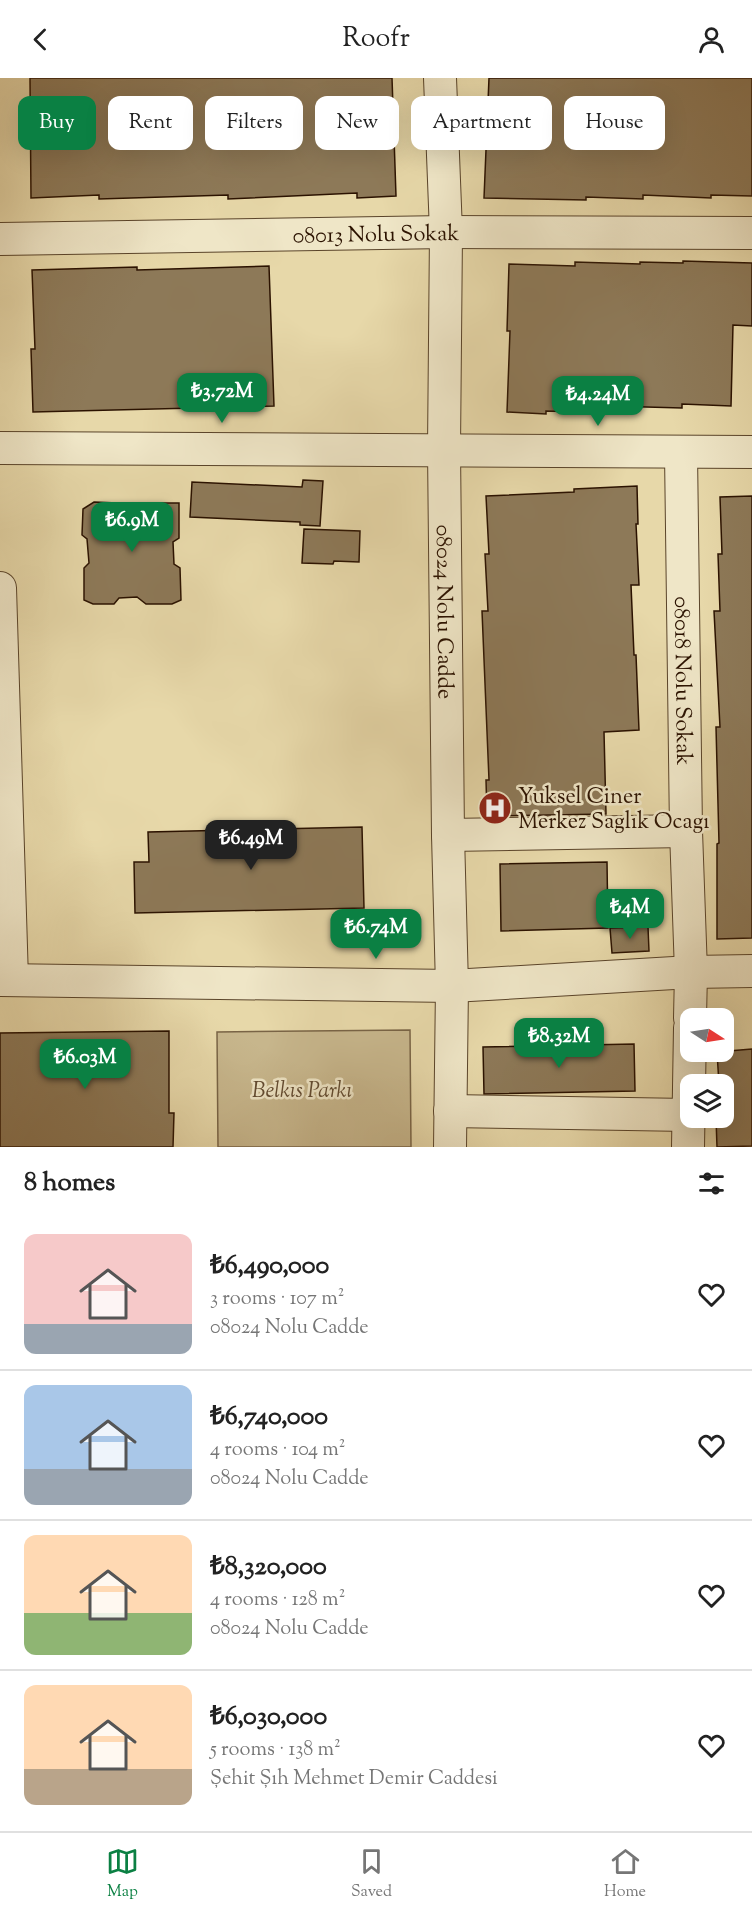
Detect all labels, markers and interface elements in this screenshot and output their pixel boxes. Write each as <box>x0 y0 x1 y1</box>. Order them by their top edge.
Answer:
text: Roofr <box>342 20 410 59</box>
icon: back <box>24 23 57 56</box>
icon: person <box>695 23 728 56</box>
chip: Buy <box>18 96 96 150</box>
chip: Rent <box>108 96 193 150</box>
chip: Filters <box>205 96 303 150</box>
chip: New <box>315 96 399 150</box>
chip: Apartment <box>411 96 552 150</box>
chip: House <box>564 96 665 150</box>
street label: 08013 Nolu Sokak <box>292 219 459 253</box>
pin: ₺3.72M <box>173 373 271 424</box>
pin: ₺4.24M <box>549 376 647 427</box>
text: ₺3.72M <box>191 378 253 407</box>
text: ₺4.24M <box>566 381 630 410</box>
pin: ₺6.9M <box>90 502 174 553</box>
text: ₺6.9M <box>105 507 159 536</box>
street label: 08024 Nolu Cadde <box>426 524 460 699</box>
street label: 08018 Nolu Sokak <box>664 596 698 766</box>
place label: Yuksel Ciner Merkez Saglık Ocagı <box>518 782 709 839</box>
hospital icon: Yuksel Ciner Merkez Saglık Ocagı <box>477 790 513 826</box>
pin: ₺6.49M <box>202 820 300 871</box>
text: ₺6.49M <box>219 825 283 854</box>
pin: ₺4M <box>601 889 659 940</box>
text: ₺4M <box>610 894 650 923</box>
pin: ₺6.74M <box>327 909 425 960</box>
text: ₺6.74M <box>344 914 408 943</box>
north arrow <box>680 1008 734 1062</box>
map controls <box>680 1008 734 1128</box>
pin: ₺8.32M <box>510 1018 608 1069</box>
text: ₺8.32M <box>528 1023 590 1052</box>
pin: ₺6.03M <box>36 1039 134 1090</box>
text: ₺6.03M <box>54 1044 116 1073</box>
button: layers <box>680 1074 734 1128</box>
park label: Belkıs Parkı <box>252 1076 352 1108</box>
text: 8 homes <box>24 1165 115 1202</box>
icon: filters <box>695 1167 728 1200</box>
text: ₺6,490,000 <box>210 1248 329 1285</box>
icon: home <box>72 1258 144 1330</box>
icon: heart <box>695 1278 728 1311</box>
text: 3 rooms · 107 m² <box>210 1285 344 1314</box>
text: 08024 Nolu Cadde <box>210 1314 369 1343</box>
text: ₺6,740,000 <box>210 1399 328 1436</box>
icon: home <box>72 1409 144 1481</box>
icon: heart <box>695 1429 728 1462</box>
text: 4 rooms · 104 m² <box>210 1436 346 1465</box>
text: 08024 Nolu Cadde <box>210 1465 369 1494</box>
text: ₺8,320,000 <box>210 1549 327 1586</box>
icon: home <box>72 1559 144 1631</box>
icon: heart <box>695 1579 728 1612</box>
text: 4 rooms · 128 m² <box>210 1586 345 1615</box>
text: 08024 Nolu Cadde <box>210 1615 369 1644</box>
text: ₺6,030,000 <box>210 1699 327 1736</box>
icon: home <box>72 1709 144 1781</box>
icon: heart <box>695 1729 728 1762</box>
text: 5 rooms · 138 m² <box>210 1736 341 1765</box>
text: Şehit Şıh Mehmet Demir Caddesi <box>210 1765 498 1794</box>
tab: Map <box>106 1845 139 1904</box>
tab: Saved <box>351 1845 392 1904</box>
tab: Home <box>604 1845 646 1904</box>

